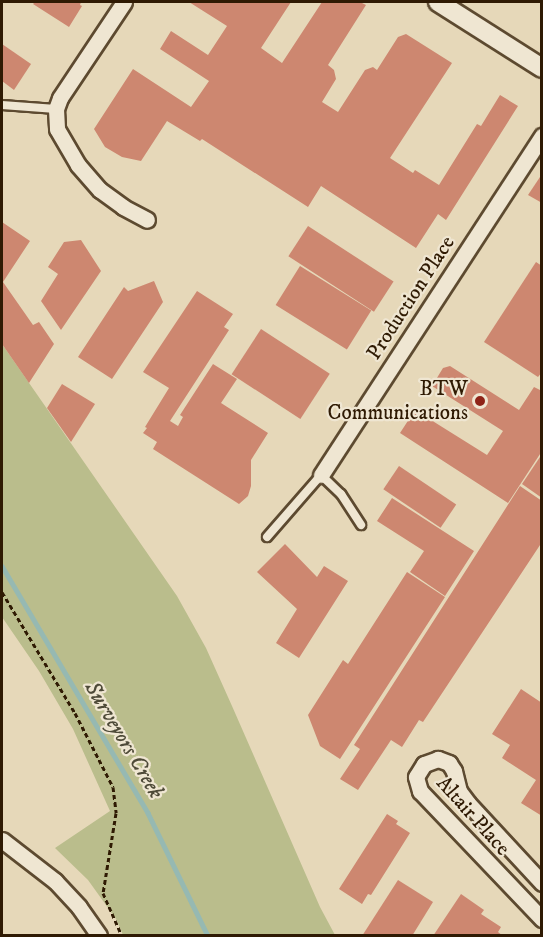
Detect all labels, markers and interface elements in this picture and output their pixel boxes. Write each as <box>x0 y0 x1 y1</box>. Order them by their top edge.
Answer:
street label: Production Place <box>362 231 460 365</box>
place label: BTW Communications <box>328 376 468 426</box>
marker: BTW Communications <box>473 394 487 408</box>
water label: Surveyors Creek <box>79 677 169 803</box>
street label: Altair Place <box>431 771 515 861</box>

